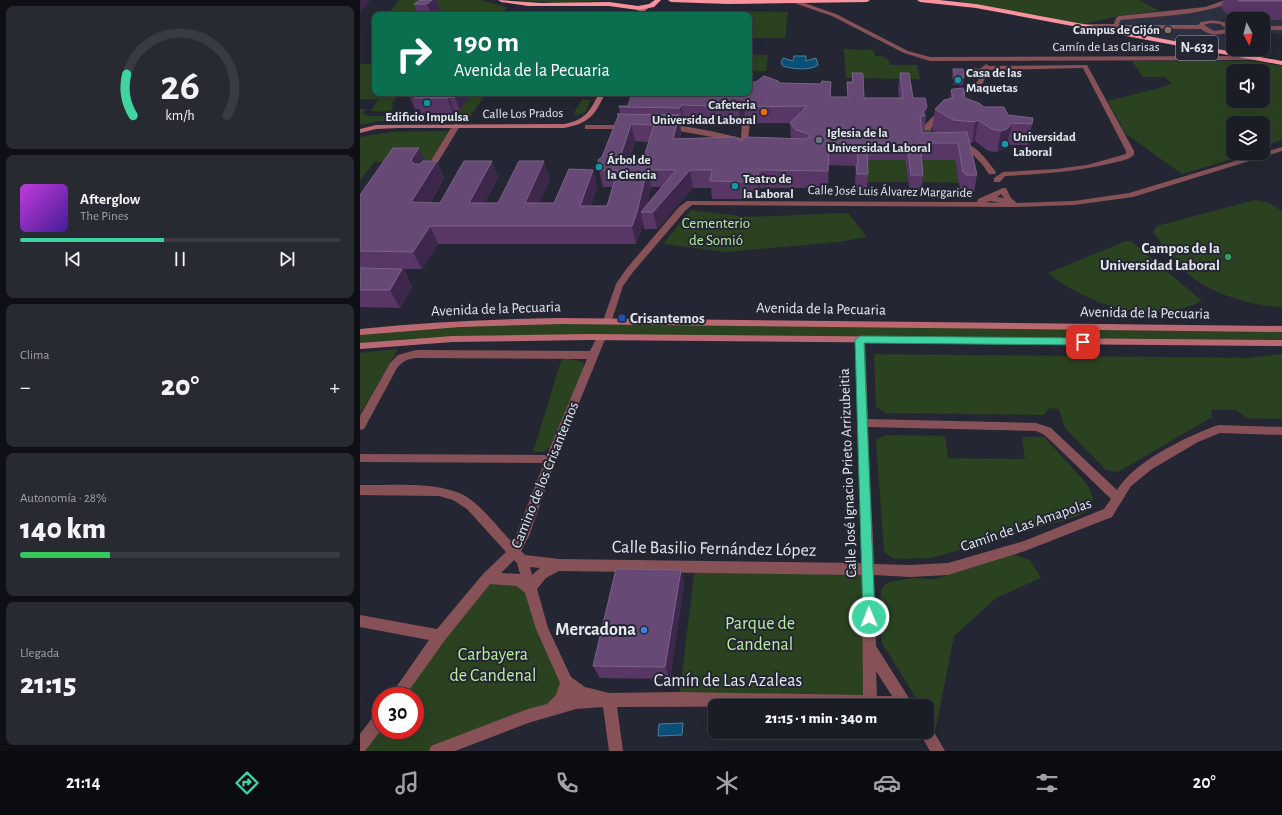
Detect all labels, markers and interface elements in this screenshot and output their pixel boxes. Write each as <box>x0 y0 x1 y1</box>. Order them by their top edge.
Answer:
north arrow <box>1226 12 1270 56</box>
map controls <box>1226 12 1270 160</box>
place label: Campus de Gijón <box>1073 24 1160 37</box>
marker: Campus de Gijón <box>1163 25 1173 35</box>
icon: right <box>388 28 440 80</box>
text: 190 m <box>454 29 519 57</box>
road number: N-632 <box>1176 36 1218 60</box>
street label: Camín de Las Clarisas <box>1052 41 1160 54</box>
text: Avenida de la Pecuaria <box>454 62 610 80</box>
button: sound <box>1226 64 1270 108</box>
text: 26 <box>160 65 200 106</box>
place label: Casa de las Maquetas <box>966 67 1022 95</box>
marker: Casa de las Maquetas <box>953 75 963 85</box>
marker: Edificio Impulsa <box>422 98 432 108</box>
place label: Cafeteria Universidad Laboral <box>652 99 756 127</box>
street label: Calle Los Prados <box>483 107 564 121</box>
marker: Cafeteria Universidad Laboral <box>759 107 769 117</box>
text: km/h <box>165 108 195 122</box>
place label: Edificio Impulsa <box>385 111 469 124</box>
button: layers <box>1226 116 1270 160</box>
place label: Iglesia de la Universidad Laboral <box>827 127 931 155</box>
place label: Universidad Laboral <box>1013 131 1076 159</box>
marker: Iglesia de la Universidad Laboral <box>814 135 824 145</box>
marker: Universidad Laboral <box>1000 139 1010 149</box>
place label: Árbol de la Ciencia <box>607 152 656 182</box>
marker: Árbol de la Ciencia <box>594 162 604 172</box>
place label: Teatro de la Laboral <box>743 173 794 201</box>
marker: Teatro de la Laboral <box>730 181 740 191</box>
street label: Calle José Luis Álvarez Margaride <box>808 183 972 200</box>
text: Afterglow <box>80 192 140 207</box>
text: The Pines <box>80 210 129 223</box>
park label: Cementerio de Somió <box>682 216 750 248</box>
place label: Campos de la Universidad Laboral <box>1100 241 1220 273</box>
icon: previous <box>62 248 84 270</box>
icon: pause <box>169 248 191 270</box>
icon: next <box>276 248 298 270</box>
marker: Campos de la Universidad Laboral <box>1223 252 1233 262</box>
street label: Avenida de la Pecuaria <box>431 299 561 319</box>
street label: Avenida de la Pecuaria <box>756 300 886 318</box>
street label: Avenida de la Pecuaria <box>1080 304 1210 322</box>
place label: Crisantemos <box>630 311 705 326</box>
marker: Crisantemos <box>617 313 627 323</box>
pin <box>1066 325 1100 359</box>
icon: arrive <box>1072 331 1094 353</box>
text: Clima <box>20 349 50 362</box>
street label: Calle José Ignacio Prieto Arrizubeitia <box>837 368 859 578</box>
text: 20° <box>161 371 199 401</box>
text: − <box>20 376 31 398</box>
text: + <box>329 376 340 398</box>
street label: Camino de los Crisantemos <box>509 400 581 550</box>
text: Autonomía · 28% <box>20 492 107 505</box>
street label: Camín de Las Amapolas <box>959 496 1093 554</box>
text: 140 km <box>20 514 106 544</box>
street label: Calle Basilio Fernández López <box>612 538 816 560</box>
position arrow <box>848 596 890 638</box>
park label: Parque de Candenal <box>725 615 795 654</box>
place label: Mercadona <box>555 621 636 639</box>
marker: Mercadona <box>639 625 649 635</box>
park label: Carbayera de Candenal <box>449 646 537 685</box>
text: Llegada <box>20 647 59 660</box>
text: 21:15 <box>20 669 76 699</box>
street label: Camín de Las Azaleas <box>654 672 802 690</box>
speed limit sign: 30 <box>372 687 424 739</box>
text: 21:15 · 1 min · 340 m <box>765 711 877 726</box>
icon: directions <box>233 769 261 797</box>
icon: music <box>393 769 421 797</box>
icon: phone <box>553 769 581 797</box>
icon: climate <box>713 769 741 797</box>
icon: car <box>873 769 901 797</box>
icon: filters <box>1033 769 1061 797</box>
text: 21:14 <box>66 774 101 792</box>
text: 20° <box>1193 774 1216 792</box>

